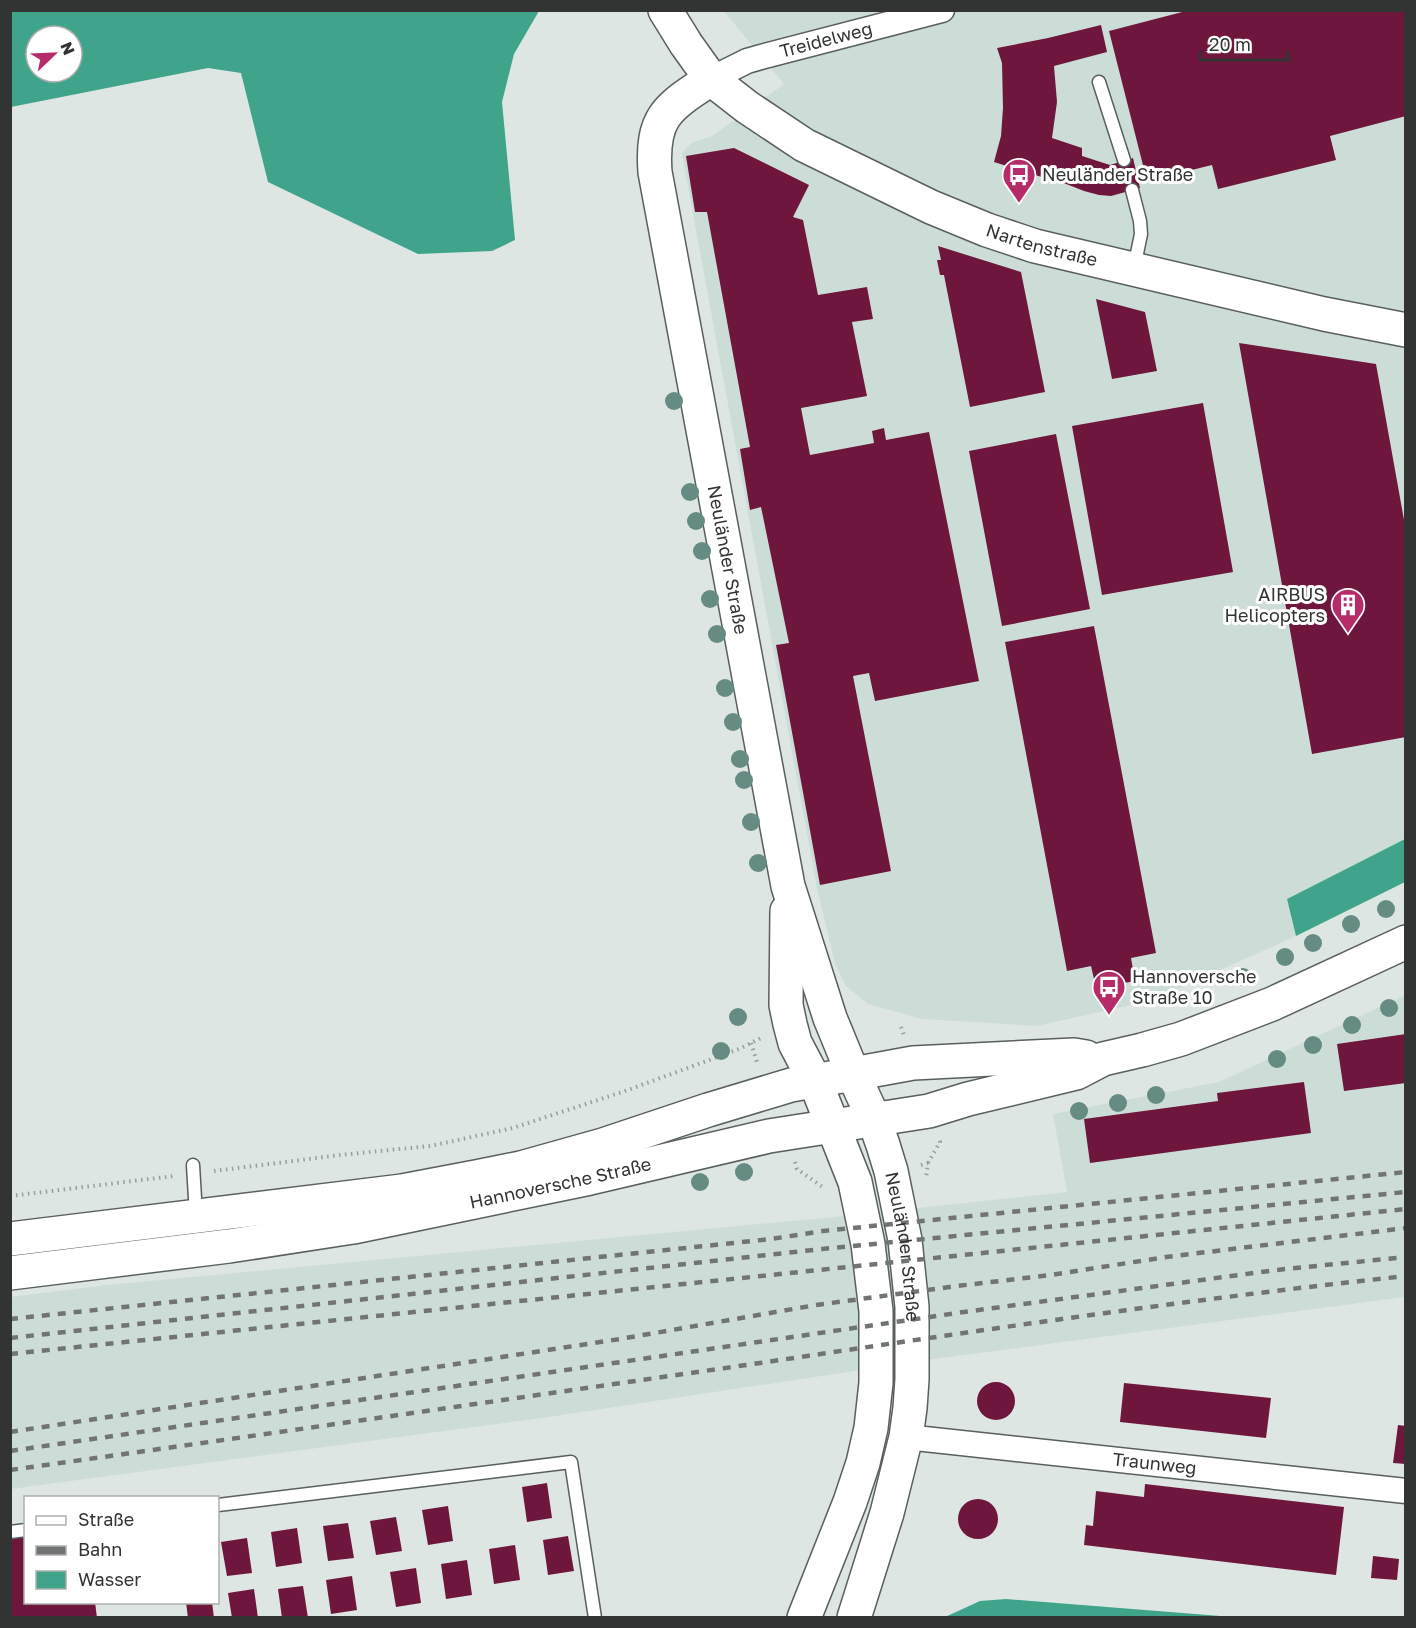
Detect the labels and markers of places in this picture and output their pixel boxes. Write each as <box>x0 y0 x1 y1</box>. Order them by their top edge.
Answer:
bus stop icon: Neuländer Straße <box>1001 157 1037 204</box>
place label: Neuländer Straße <box>1042 163 1193 185</box>
place label: AIRBUS Helicopters <box>1224 583 1325 626</box>
building icon: AIRBUS Helicopters <box>1330 587 1366 634</box>
place label: Hannoversche Straße 10 <box>1132 965 1256 1008</box>
bus stop icon: Hannoversche Straße 10 <box>1091 969 1127 1016</box>

